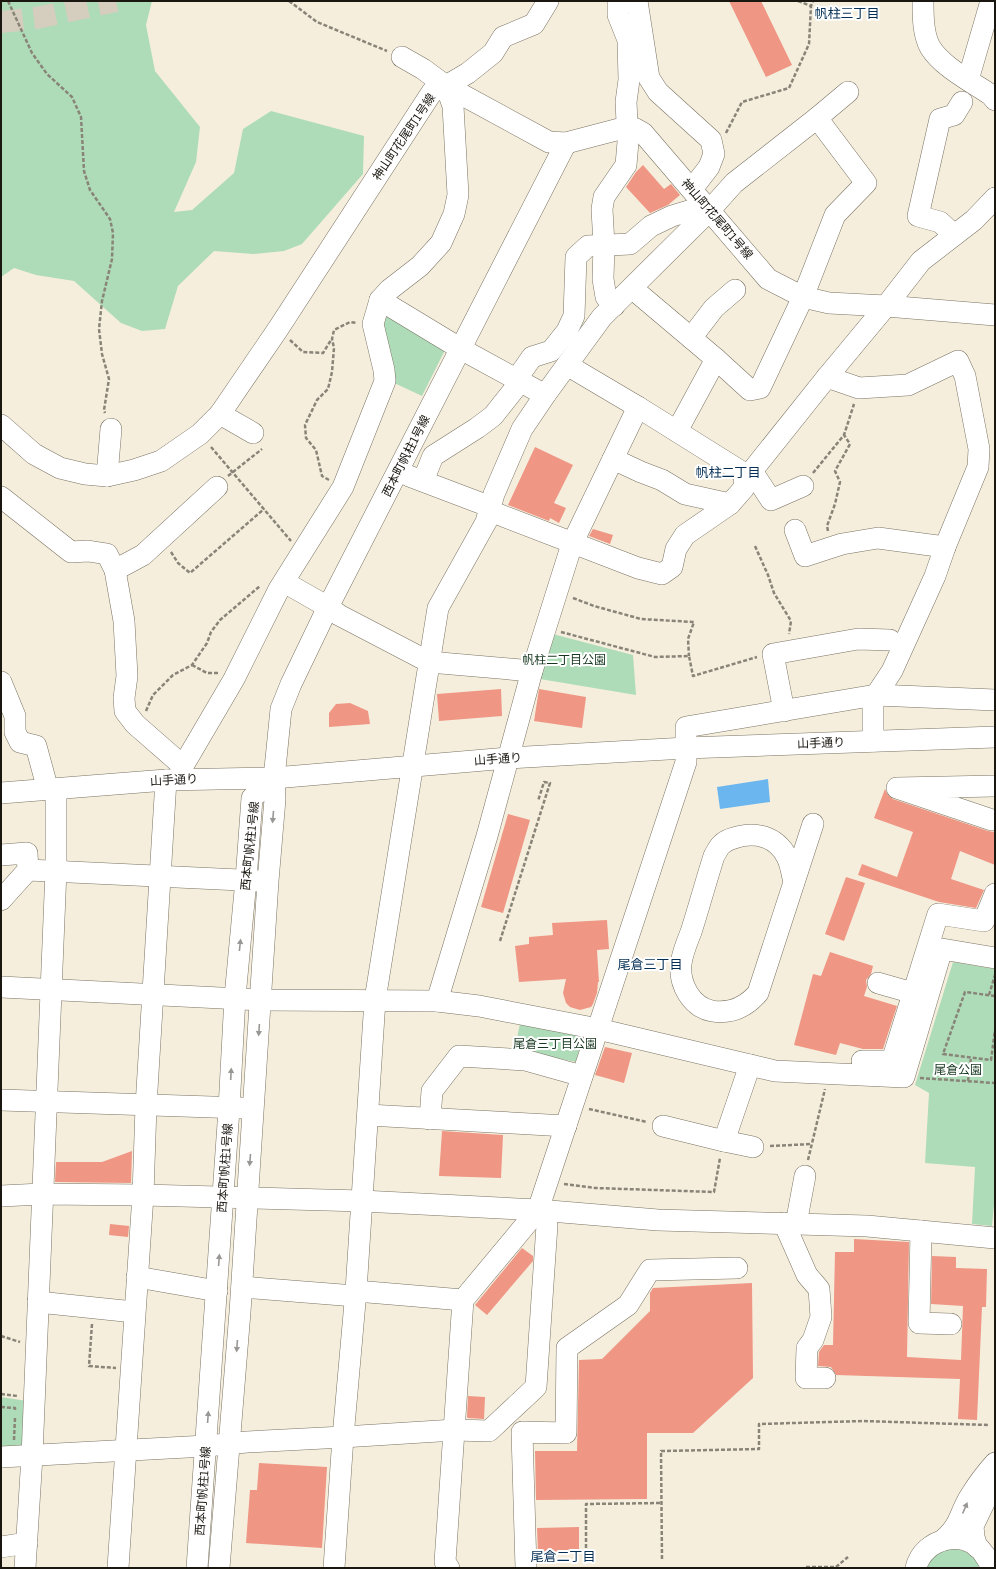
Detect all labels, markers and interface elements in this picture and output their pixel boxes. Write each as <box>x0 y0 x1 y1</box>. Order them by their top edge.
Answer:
district label: 帆柱三丁目 <box>814 6 880 21</box>
street label: 神山町花尾町1号線 <box>370 91 438 183</box>
street label: 神山町花尾町1号線 <box>678 176 756 262</box>
street label: 西本町帆柱1号線 <box>379 413 433 499</box>
district label: 帆柱二丁目 <box>695 465 761 480</box>
park label: 帆柱二丁目公園 <box>522 653 606 667</box>
street label: 山手通り <box>797 735 845 751</box>
street label: 山手通り <box>474 750 522 768</box>
street label: 山手通り <box>150 772 198 788</box>
street label: 西本町帆柱1号線 <box>238 801 262 891</box>
one-way arrow <box>270 811 277 823</box>
one-way arrow <box>237 938 243 951</box>
district label: 尾倉三丁目 <box>617 957 683 972</box>
one-way arrow <box>256 1024 262 1037</box>
park label: 尾倉三丁目公園 <box>513 1037 597 1051</box>
park label: 尾倉公園 <box>934 1063 982 1077</box>
one-way arrow <box>228 1067 234 1080</box>
street label: 西本町帆柱1号線 <box>215 1123 235 1213</box>
one-way arrow <box>246 1154 253 1166</box>
one-way arrow <box>216 1253 222 1266</box>
one-way arrow <box>234 1339 241 1352</box>
one-way arrow <box>205 1411 212 1423</box>
street label: 西本町帆柱1号線 <box>193 1446 213 1536</box>
one-way arrow <box>962 1502 968 1514</box>
district label: 尾倉二丁目 <box>530 1549 596 1564</box>

